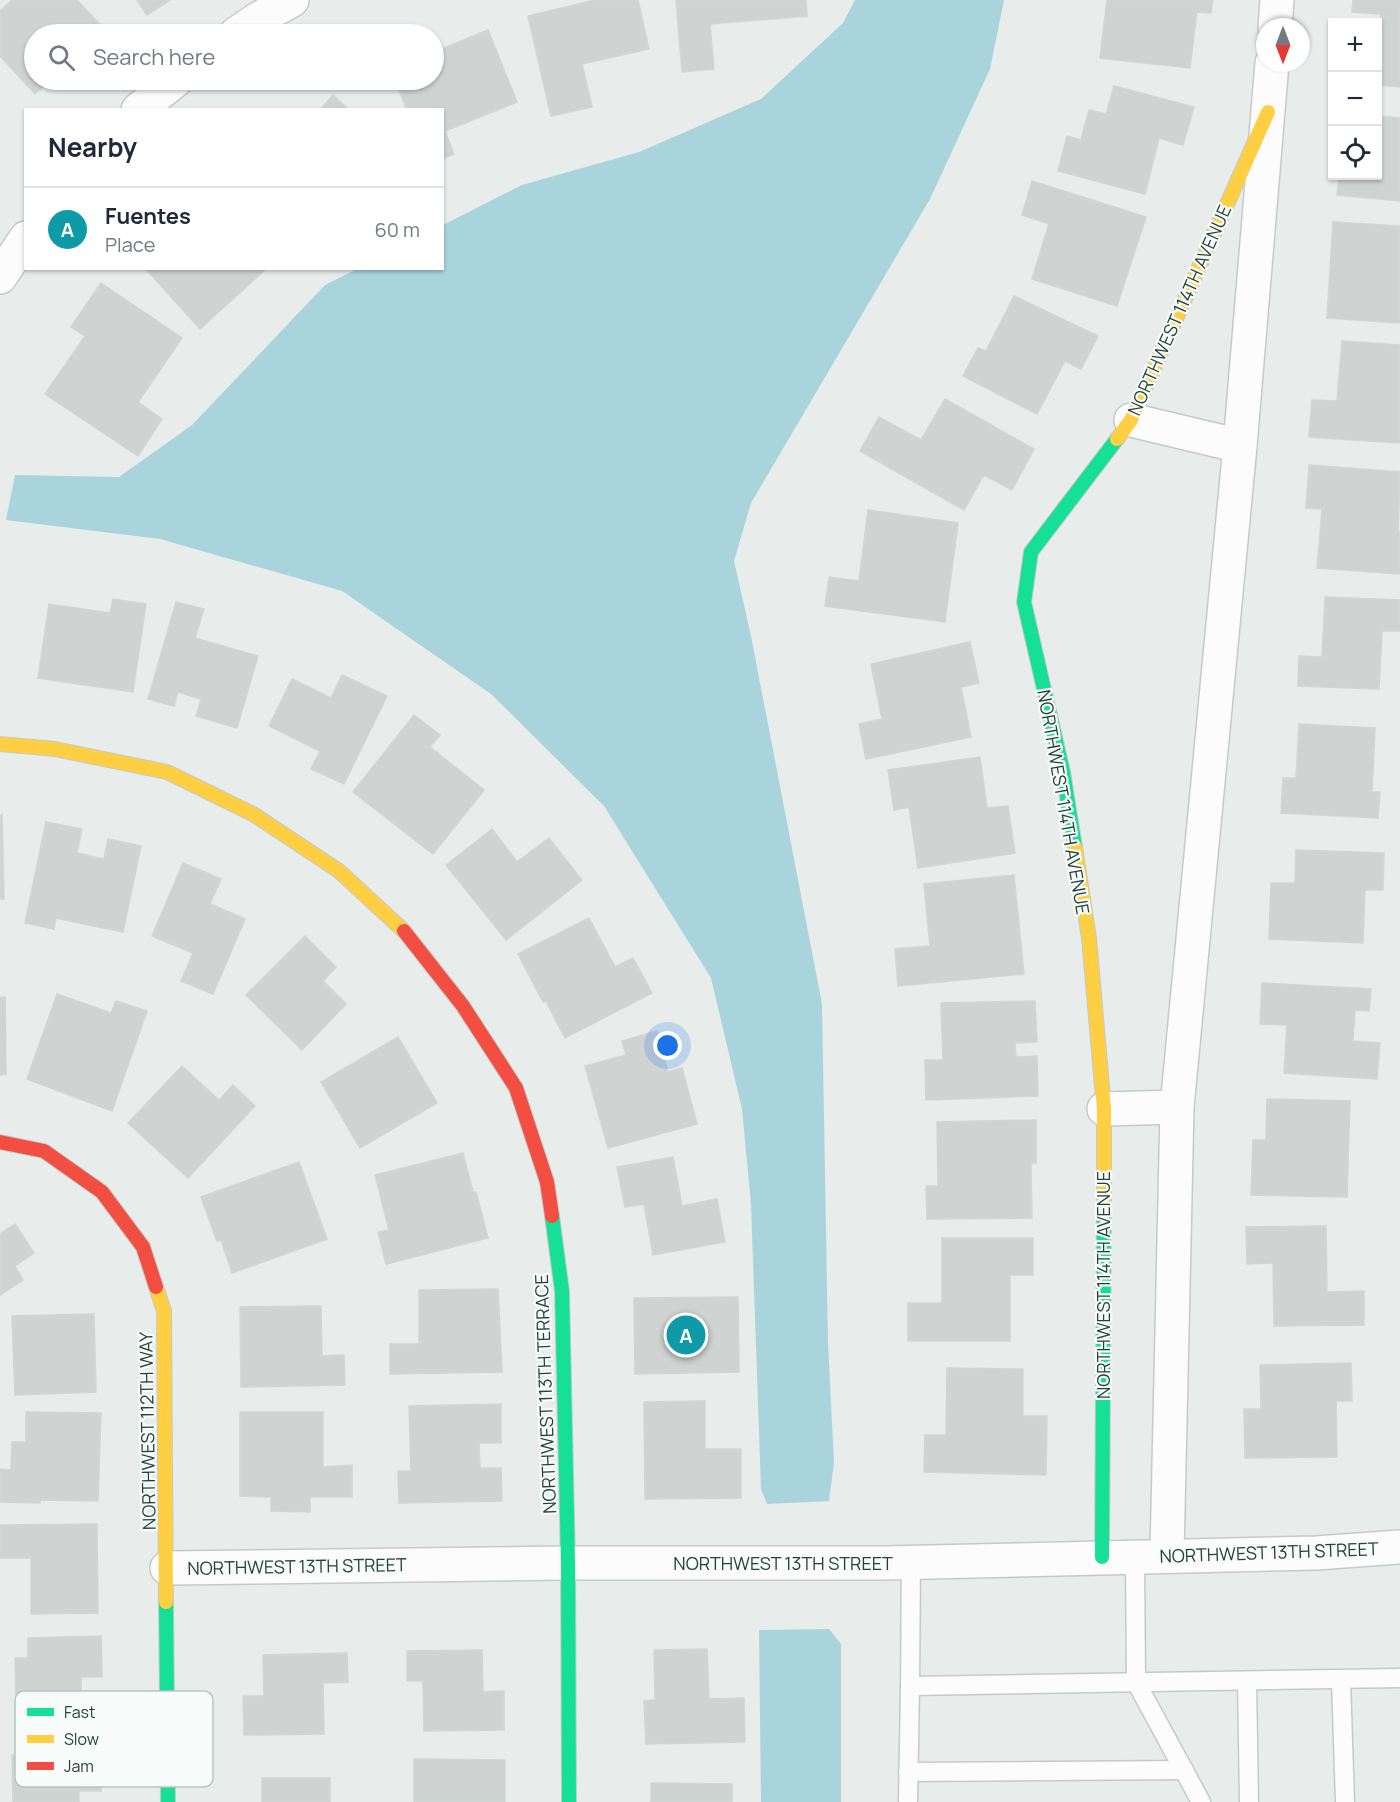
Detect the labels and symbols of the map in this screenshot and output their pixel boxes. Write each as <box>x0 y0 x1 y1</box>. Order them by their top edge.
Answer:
north arrow <box>1256 18 1310 72</box>
street label: NORTHWEST 114TH AVENUE <box>1122 201 1236 419</box>
street label: NORTHWEST 114TH AVENUE <box>1032 688 1096 916</box>
your location <box>653 1031 682 1060</box>
street label: NORTHWEST 114TH AVENUE <box>1091 1171 1115 1399</box>
street label: NORTHWEST 113TH TERRACE <box>529 1274 561 1514</box>
pin: A <box>666 1312 706 1358</box>
street label: NORTHWEST 112TH WAY <box>133 1331 161 1530</box>
street label: NORTHWEST 13TH STREET <box>1159 1536 1379 1568</box>
street label: NORTHWEST 13TH STREET <box>673 1551 893 1575</box>
street label: NORTHWEST 13TH STREET <box>187 1552 407 1580</box>
legend <box>15 1691 213 1787</box>
text: Fast <box>64 1701 95 1723</box>
text: Slow <box>64 1728 99 1750</box>
text: Jam <box>64 1755 94 1777</box>

